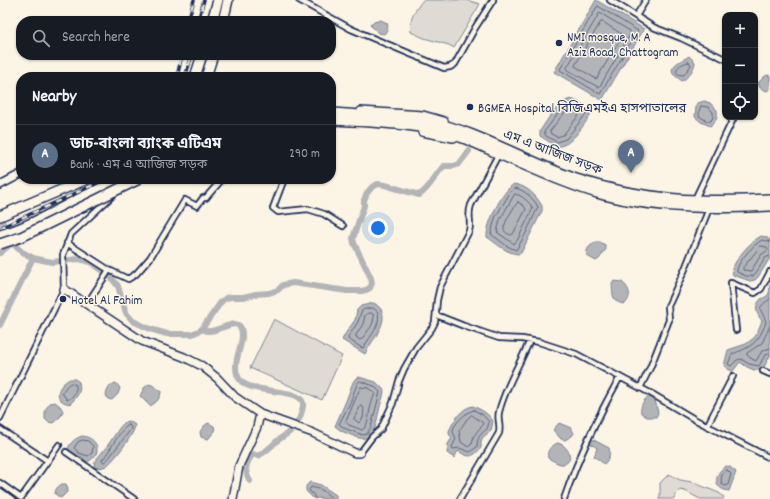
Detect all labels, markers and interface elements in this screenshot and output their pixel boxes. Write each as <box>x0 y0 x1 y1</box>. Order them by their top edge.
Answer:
map controls <box>722 12 758 120</box>
button: + <box>722 12 758 48</box>
search box <box>16 16 336 60</box>
icon: search <box>30 27 52 49</box>
text: Search here <box>62 27 130 49</box>
place label: NMI mosque, M. A Aziz Road, Chattogram <box>567 29 679 63</box>
marker: NMI mosque, M. A Aziz Road, Chattogram <box>554 38 564 48</box>
button: − <box>722 48 758 84</box>
button: locate <box>722 84 758 120</box>
text: Nearby <box>32 86 76 110</box>
place label: BGMEA Hospital বিজিএমইএ হাসপাতালের <box>478 100 686 119</box>
marker: BGMEA Hospital বিজিএমইএ হাসপাতালের <box>465 102 475 112</box>
street label: এম এ আজিজ সড়ক <box>500 126 605 181</box>
text: ডাচ-বাংলা ব্যাংক এটিএম <box>70 134 221 156</box>
pin: A <box>618 140 644 173</box>
text: A <box>41 145 49 164</box>
text: 290 m <box>289 145 320 164</box>
text: Bank · এম এ আজিজ সড়ক <box>70 156 207 175</box>
your location <box>368 218 388 238</box>
place label: Hotel Al Fahim <box>71 292 142 311</box>
marker: Hotel Al Fahim <box>58 294 68 304</box>

